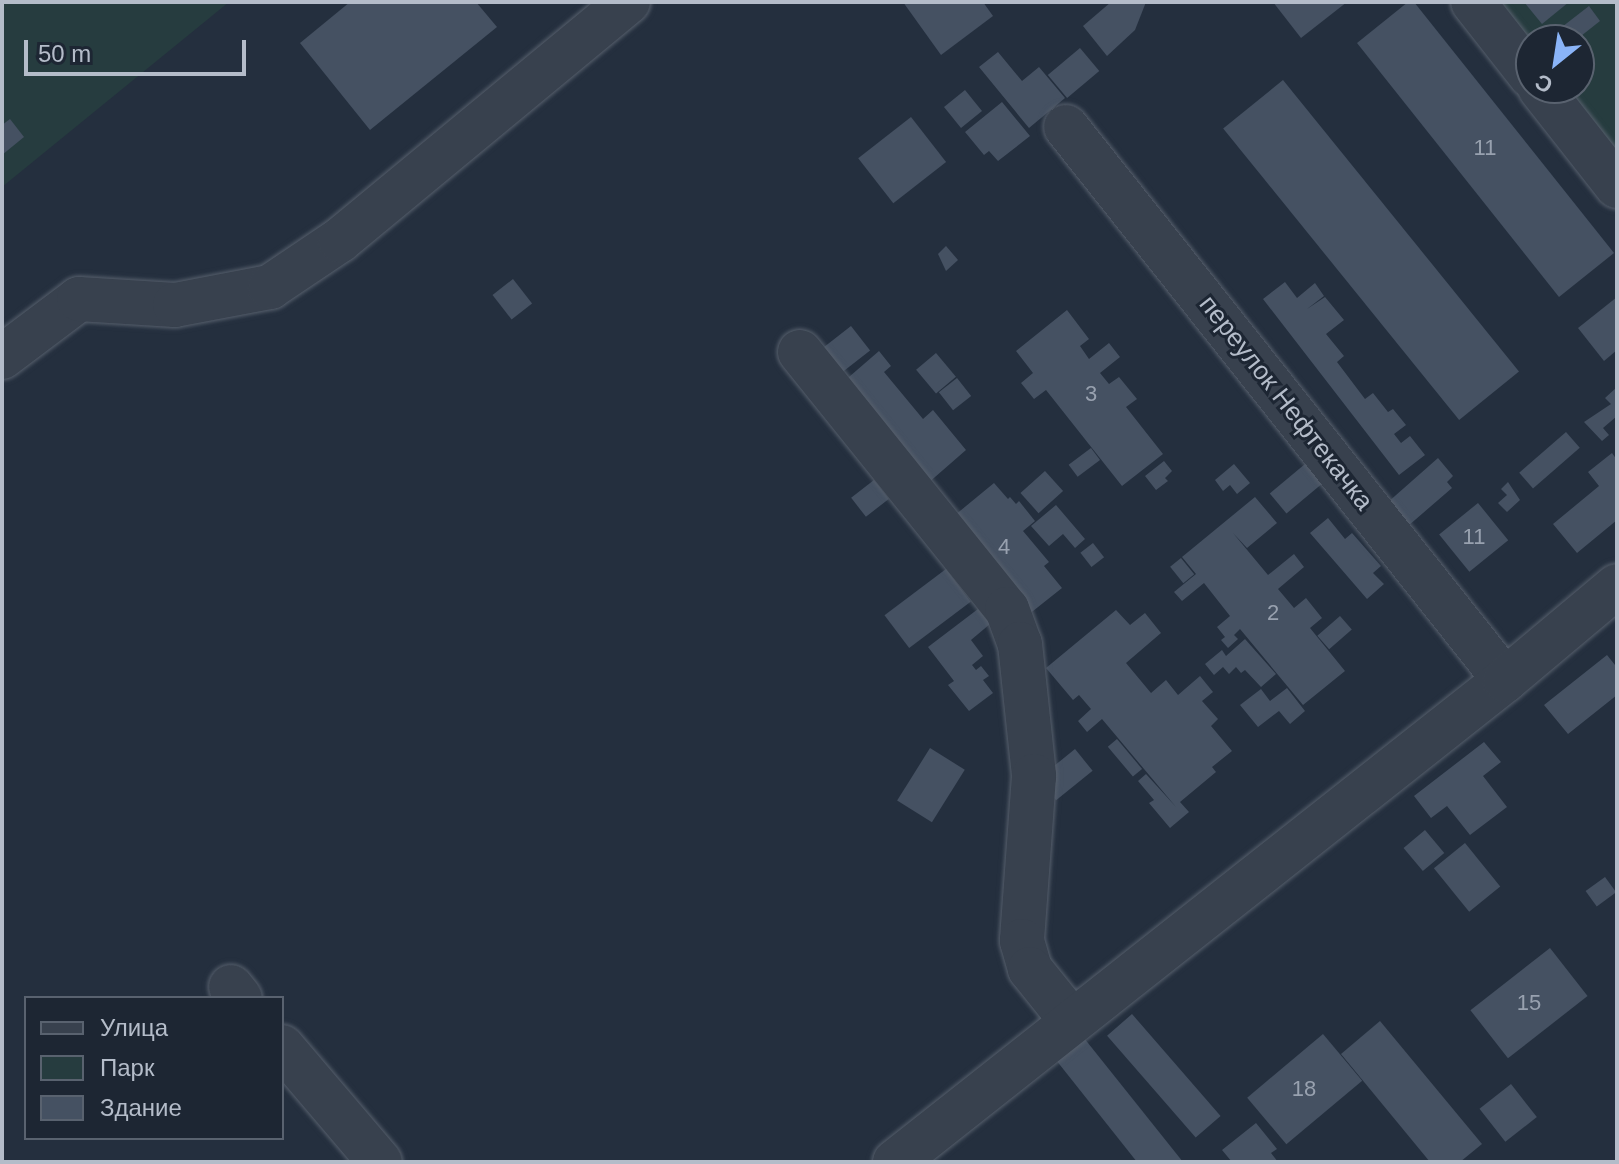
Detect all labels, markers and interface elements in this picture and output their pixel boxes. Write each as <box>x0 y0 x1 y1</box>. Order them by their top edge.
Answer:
scale bar <box>28 24 250 74</box>
north arrow <box>1515 24 1595 104</box>
text: 50 m <box>38 40 91 67</box>
text: С <box>1531 69 1557 98</box>
house number: 11 <box>1474 135 1496 161</box>
street label: переулок Нефтекачка <box>1192 289 1380 517</box>
house number: 3 <box>1085 381 1097 407</box>
house number: 11 <box>1463 524 1485 550</box>
house number: 4 <box>998 534 1010 560</box>
house number: 2 <box>1267 600 1279 626</box>
house number: 15 <box>1517 990 1541 1016</box>
legend <box>24 996 284 1140</box>
text: Улица <box>100 1014 168 1041</box>
text: Парк <box>100 1054 154 1081</box>
house number: 18 <box>1292 1076 1316 1102</box>
text: Здание <box>100 1094 182 1121</box>

